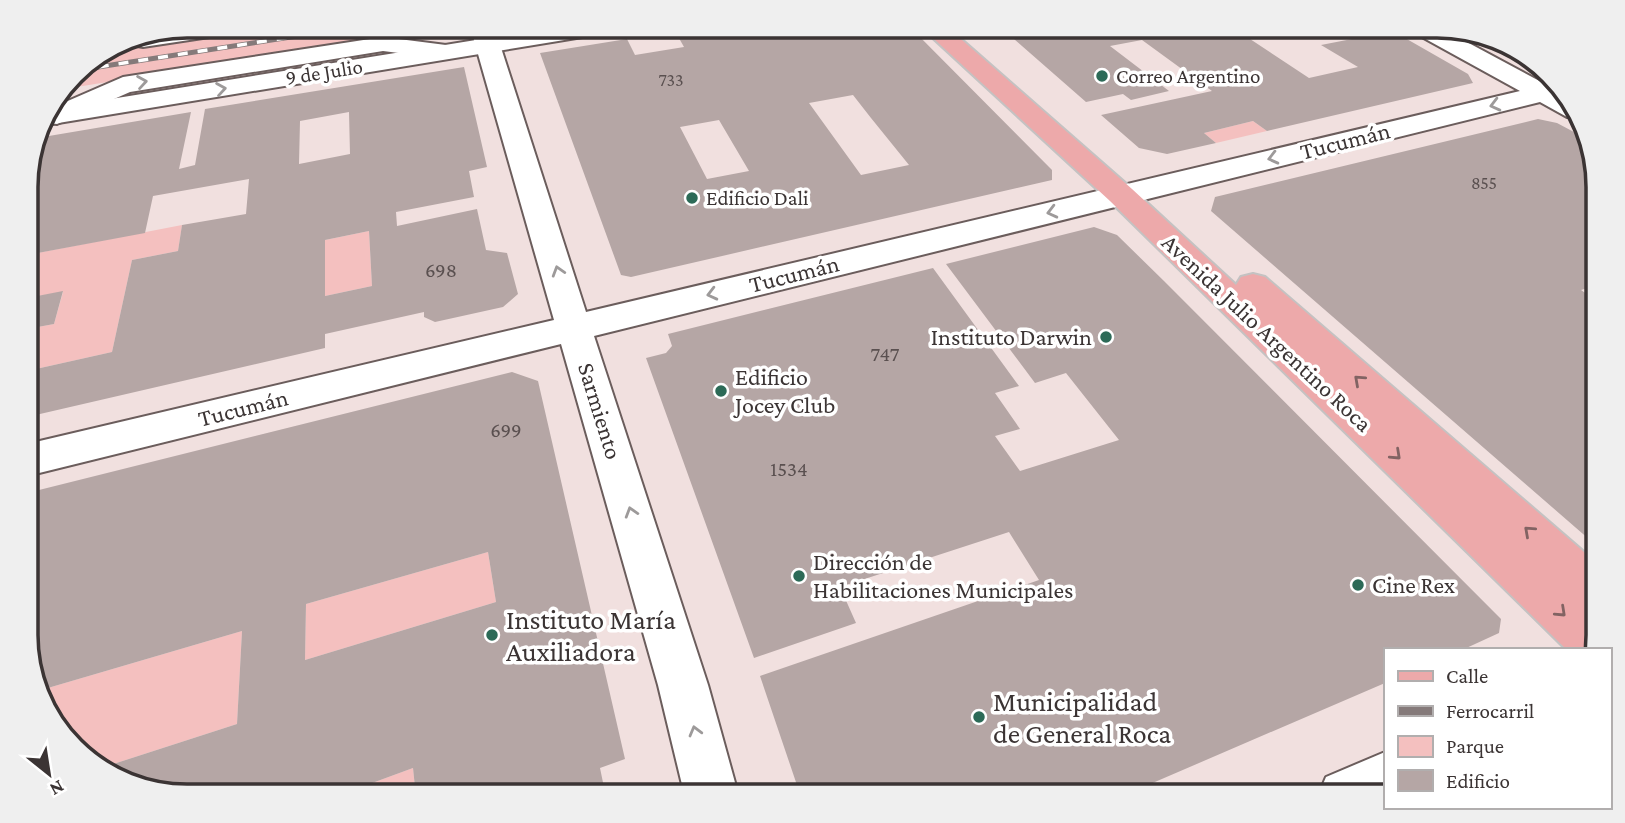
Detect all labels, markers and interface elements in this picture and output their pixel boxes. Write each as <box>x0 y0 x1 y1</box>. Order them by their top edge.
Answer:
street label: 9 de Julio <box>284 54 364 90</box>
place label: Correo Argentino <box>1116 64 1261 88</box>
marker: Correo Argentino <box>1094 68 1110 84</box>
house number: 733 <box>658 70 684 90</box>
one-way arrow <box>137 75 148 90</box>
one-way arrow <box>215 82 227 97</box>
one-way arrow <box>1489 97 1501 111</box>
street label: Tucumán <box>1297 116 1393 165</box>
one-way arrow <box>1268 150 1280 165</box>
house number: 855 <box>1471 173 1497 193</box>
place label: Edificio Dali <box>706 186 809 210</box>
marker: Edificio Dali <box>684 190 700 206</box>
one-way arrow <box>1046 203 1058 218</box>
street label: Avenida Julio Argentino Roca <box>1157 228 1378 437</box>
street label: Tucumán <box>746 249 842 298</box>
house number: 698 <box>425 258 457 282</box>
one-way arrow <box>551 265 566 277</box>
one-way arrow <box>706 286 718 300</box>
place label: Instituto Darwin <box>931 323 1092 350</box>
marker: Instituto Darwin <box>1098 329 1114 345</box>
house number: 747 <box>871 342 900 366</box>
street label: Sarmiento <box>573 359 628 462</box>
place label: Edificio Jocey Club <box>733 363 835 418</box>
one-way arrow <box>1355 376 1368 388</box>
street label: Tucumán <box>195 383 291 432</box>
marker: Edificio Jocey Club <box>713 383 729 399</box>
house number: 699 <box>490 418 522 442</box>
one-way arrow <box>1388 447 1401 460</box>
house number: 1534 <box>770 457 808 481</box>
one-way arrow <box>624 507 639 519</box>
one-way arrow <box>1524 527 1537 539</box>
place label: Dirección de Habilitaciones Municipales <box>813 548 1074 603</box>
marker: Dirección de Habilitaciones Municipales <box>791 568 807 584</box>
place label: Cine Rex <box>1372 571 1455 598</box>
marker: Cine Rex <box>1350 577 1366 593</box>
one-way arrow <box>1553 603 1566 616</box>
place label: Instituto María Auxiliadora <box>506 604 676 667</box>
marker: Instituto María Auxiliadora <box>484 627 500 643</box>
legend <box>1384 648 1611 809</box>
text: Calle <box>1446 664 1488 688</box>
place label: Municipalidad de General Roca <box>993 686 1171 749</box>
text: Ferrocarril <box>1446 699 1534 723</box>
marker: Municipalidad de General Roca <box>971 709 987 725</box>
one-way arrow <box>689 725 703 737</box>
text: Parque <box>1446 734 1504 758</box>
north arrow <box>14 739 84 809</box>
text: Edificio <box>1446 769 1510 793</box>
text: N <box>46 776 68 801</box>

